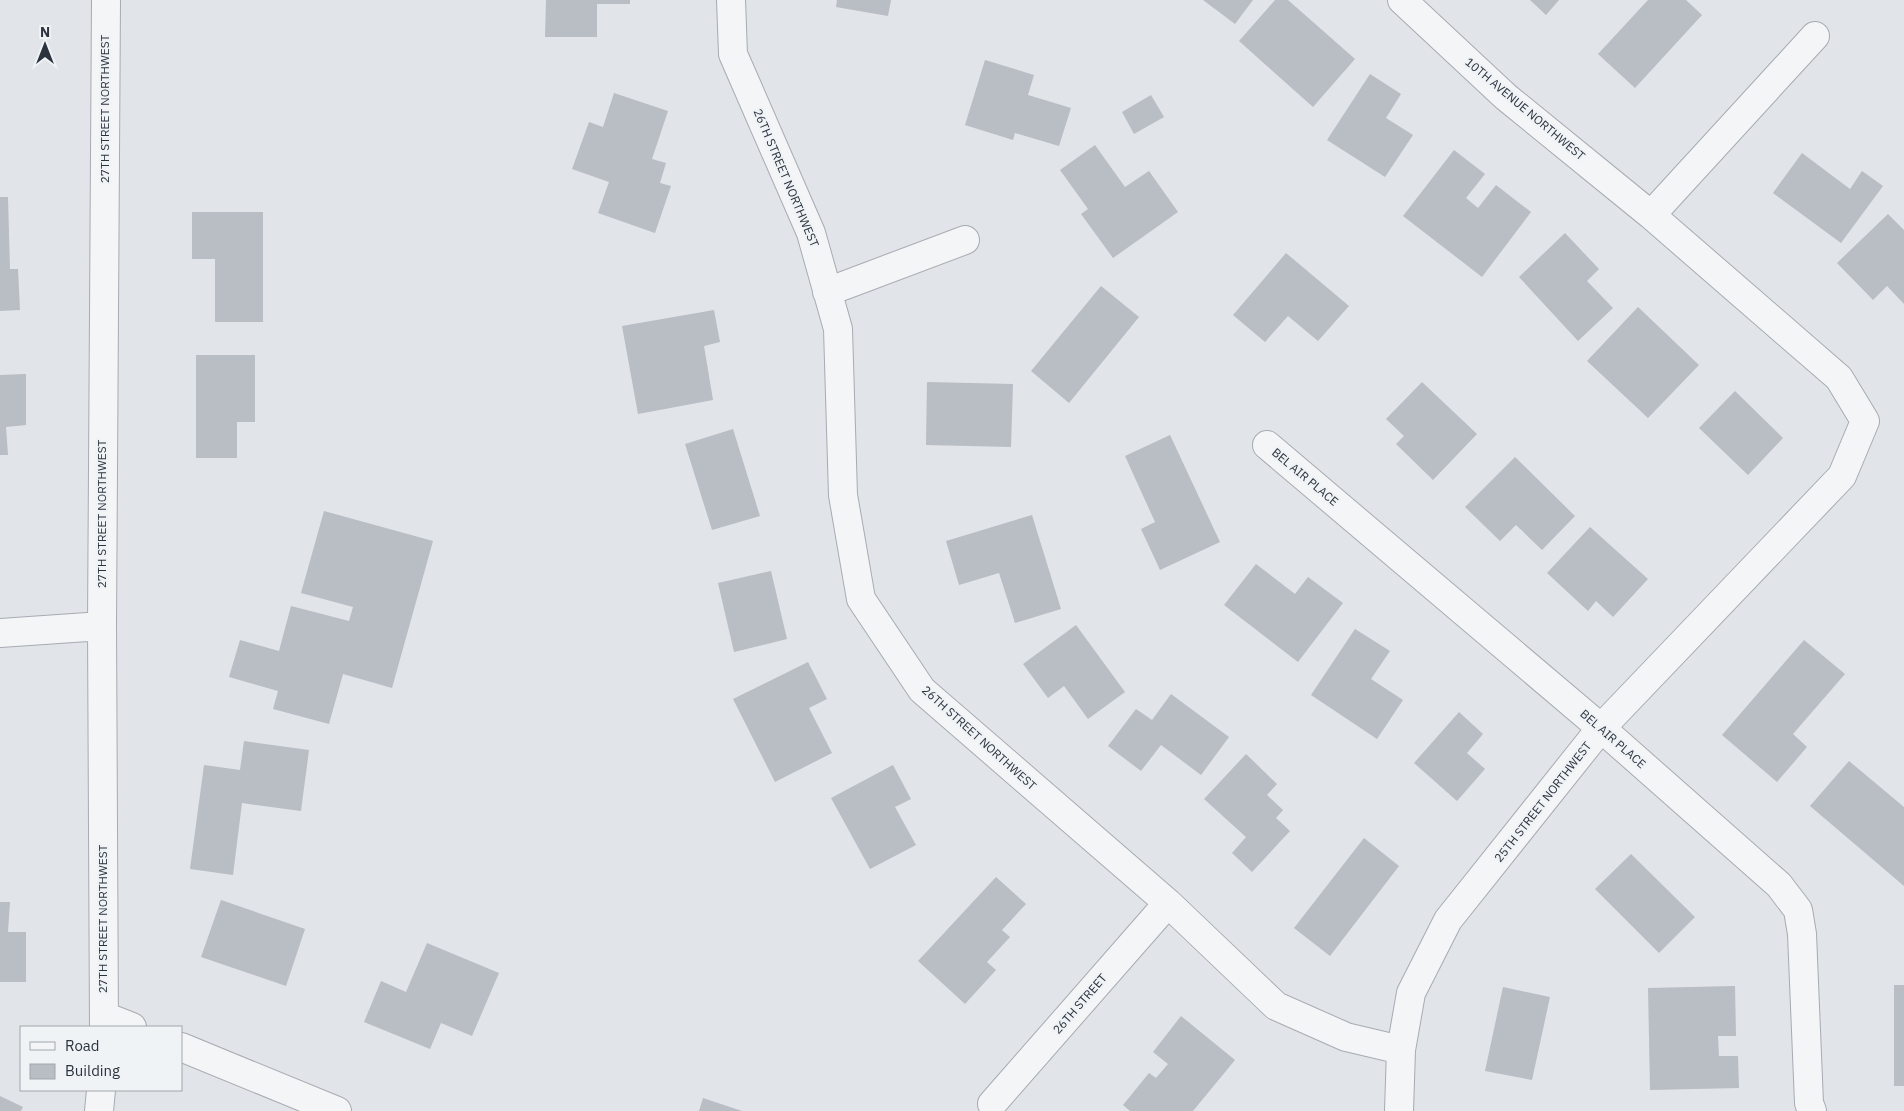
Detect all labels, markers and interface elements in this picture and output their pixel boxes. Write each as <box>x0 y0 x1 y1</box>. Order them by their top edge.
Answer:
north arrow <box>20 20 70 70</box>
text: N <box>40 23 50 41</box>
street label: 27TH STREET NORTHWEST <box>97 35 112 183</box>
street label: 10TH AVENUE NORTHWEST <box>1462 54 1588 163</box>
street label: 26TH STREET NORTHWEST <box>751 106 822 249</box>
street label: 27TH STREET NORTHWEST <box>94 440 109 588</box>
street label: BEL AIR PLACE <box>1269 444 1342 509</box>
street label: 26TH STREET NORTHWEST <box>919 682 1040 793</box>
street label: BEL AIR PLACE <box>1577 706 1649 771</box>
street label: 25TH STREET NORTHWEST <box>1491 738 1594 865</box>
street label: 27TH STREET NORTHWEST <box>95 845 110 993</box>
street label: 26TH STREET <box>1049 970 1110 1037</box>
legend <box>20 1026 182 1091</box>
text: Road <box>65 1036 100 1055</box>
text: Building <box>65 1061 120 1080</box>

